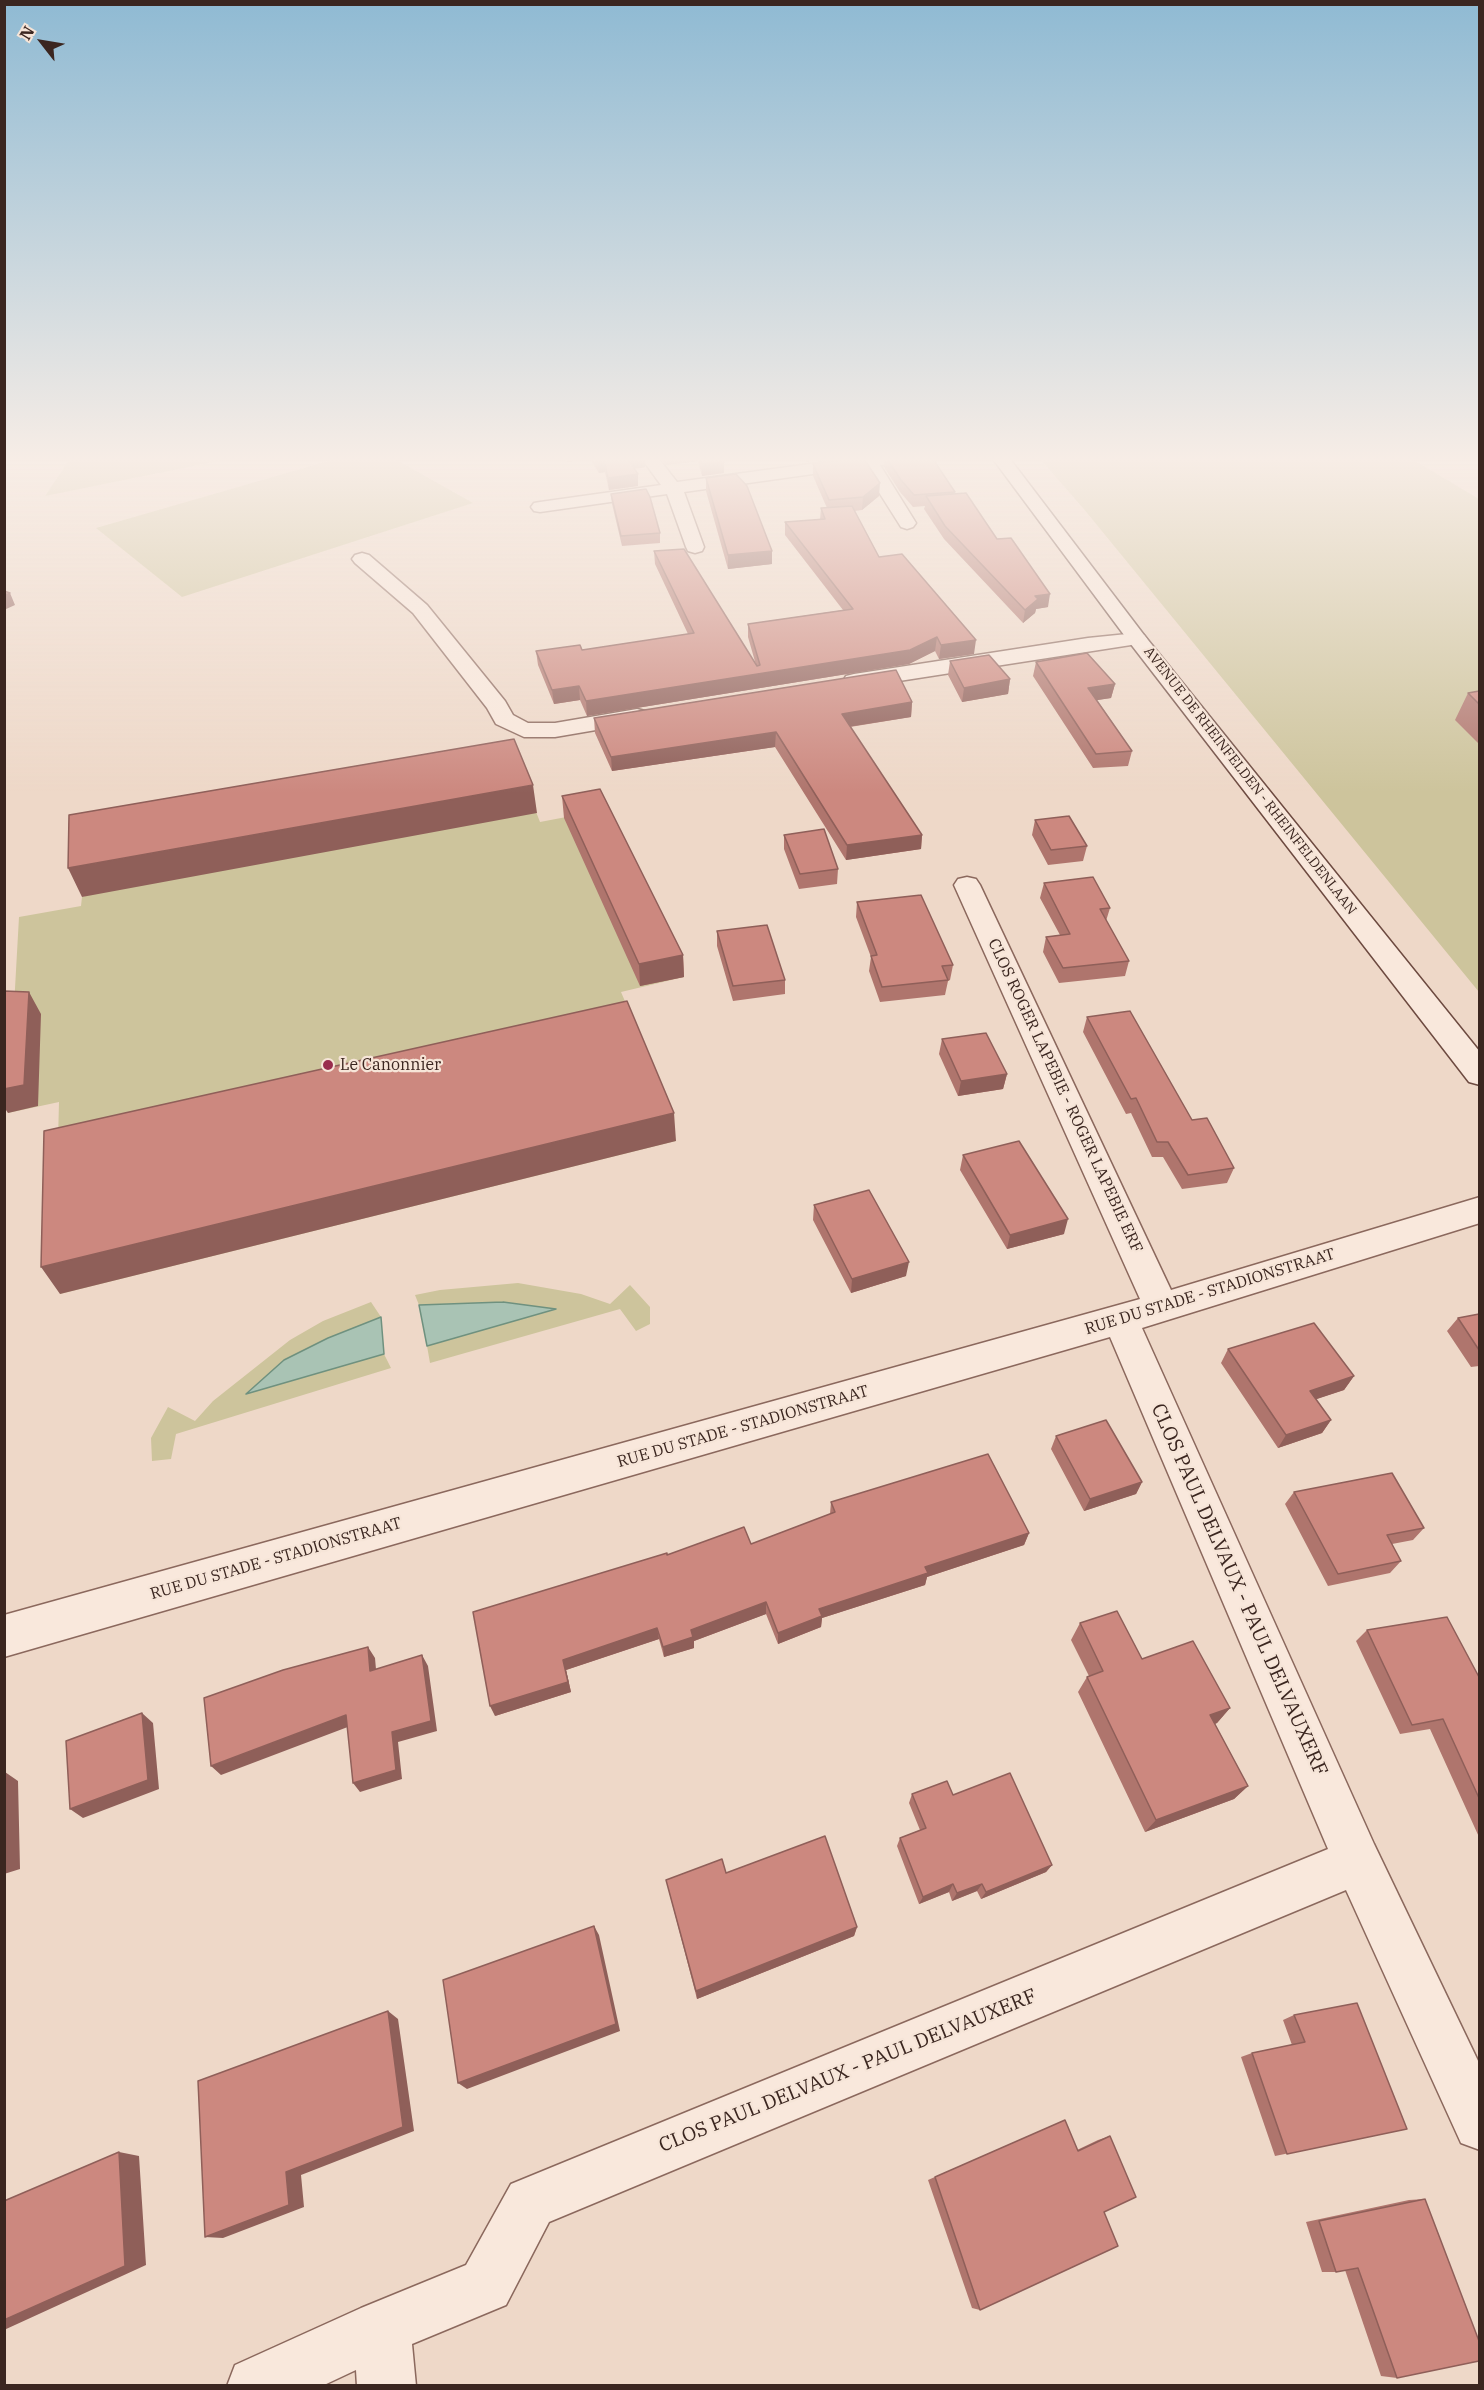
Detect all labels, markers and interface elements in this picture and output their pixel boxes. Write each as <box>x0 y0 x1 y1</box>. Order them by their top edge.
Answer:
north arrow <box>12 12 72 72</box>
text: N <box>15 22 38 43</box>
street label: AVENUE DE RHEINFELDEN - RHEINFELDENLAAN <box>1140 644 1360 918</box>
street label: CLOS ROGER LAPEBIE - ROGER LAPEBIE ERF <box>984 936 1146 1256</box>
place label: Le Canonnier <box>340 1055 441 1075</box>
marker: Le Canonnier <box>321 1058 335 1072</box>
street label: RUE DU STADE - STADIONSTRAAT <box>1082 1245 1338 1339</box>
street label: RUE DU STADE - STADIONSTRAAT <box>615 1382 871 1472</box>
street label: CLOS PAUL DELVAUX - PAUL DELVAUXERF <box>1146 1400 1332 1780</box>
street label: RUE DU STADE - STADIONSTRAAT <box>148 1514 404 1604</box>
street label: CLOS PAUL DELVAUX - PAUL DELVAUXERF <box>656 1984 1040 2158</box>

